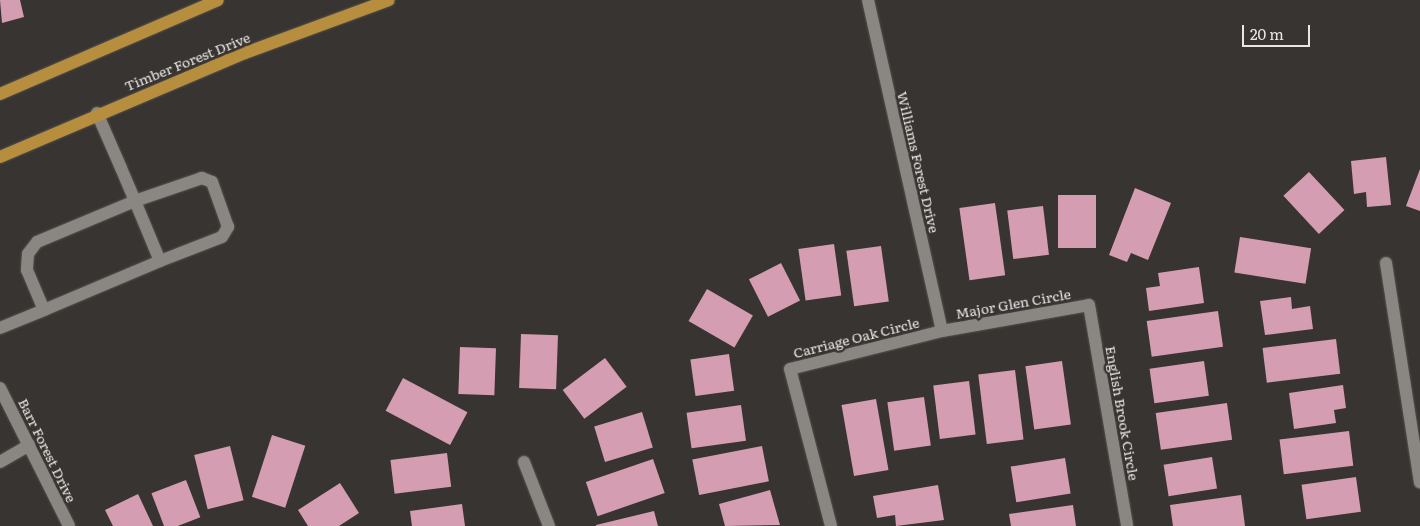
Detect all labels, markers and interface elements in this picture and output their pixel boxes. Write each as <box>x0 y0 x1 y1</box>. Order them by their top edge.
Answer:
scale bar <box>1245 15 1312 47</box>
text: 20 m <box>1250 22 1284 45</box>
street label: Timber Forest Drive <box>122 28 252 94</box>
street label: Williams Forest Drive <box>895 90 943 234</box>
street label: Major Glen Circle <box>954 285 1072 321</box>
street label: Carriage Oak Circle <box>791 313 921 361</box>
street label: English Brook Circle <box>1103 344 1143 482</box>
street label: Barr Forest Drive <box>16 395 80 505</box>

